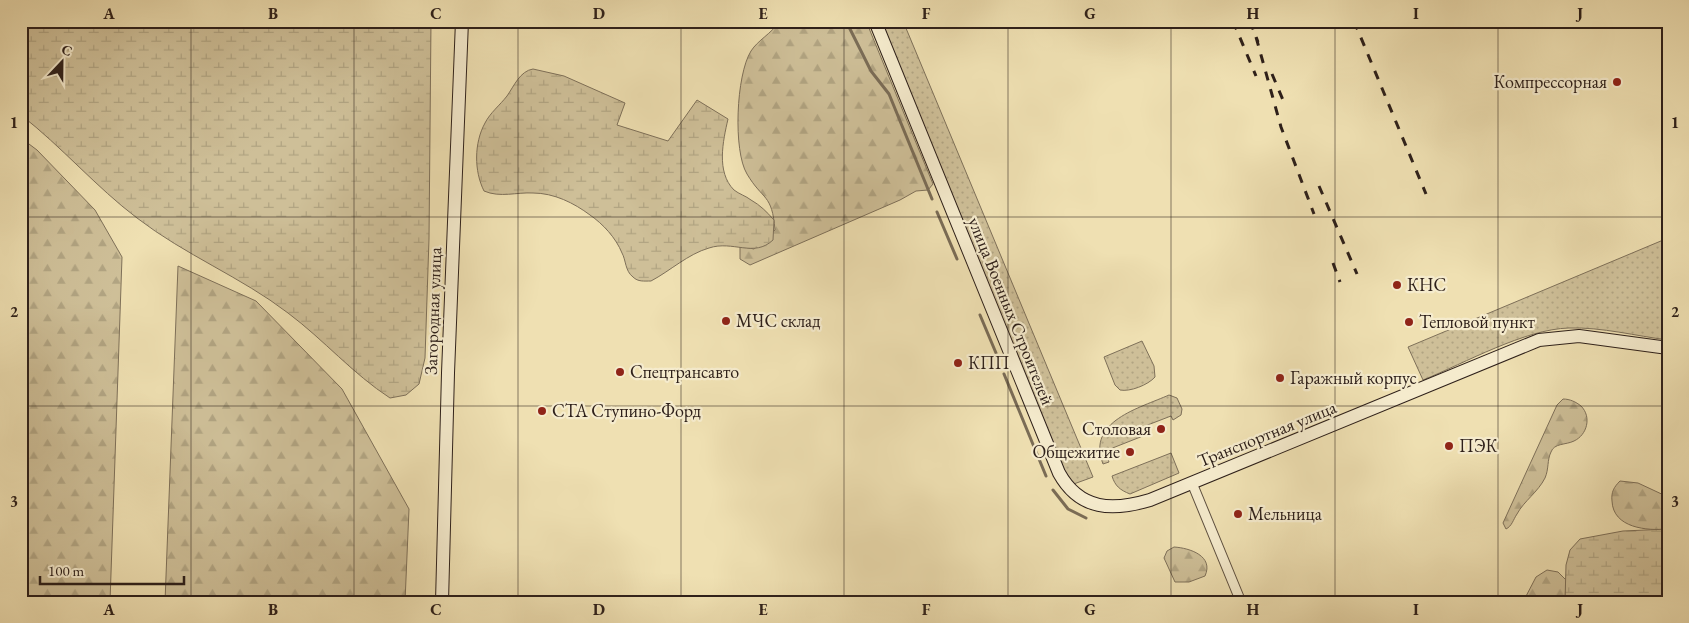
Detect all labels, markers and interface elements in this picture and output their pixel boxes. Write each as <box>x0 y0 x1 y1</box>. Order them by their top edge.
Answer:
text: A <box>102 3 115 24</box>
text: B <box>268 3 278 24</box>
text: C <box>430 3 442 24</box>
text: D <box>593 3 605 24</box>
text: E <box>758 3 768 24</box>
text: F <box>922 3 931 24</box>
text: G <box>1084 3 1096 24</box>
text: H <box>1247 3 1260 24</box>
text: I <box>1413 3 1419 24</box>
text: J <box>1575 3 1583 24</box>
north arrow <box>38 38 88 88</box>
text: С <box>59 40 75 60</box>
place label: Компрессорная <box>1493 70 1607 93</box>
marker: Компрессорная <box>1611 76 1623 88</box>
text: 1 <box>10 112 18 133</box>
text: 1 <box>1671 112 1679 133</box>
street label: улица Военных Строителей <box>963 213 1060 409</box>
street label: Загородная улица <box>419 246 446 375</box>
place label: КНС <box>1407 273 1446 296</box>
marker: КНС <box>1391 279 1403 291</box>
text: 2 <box>10 301 19 322</box>
text: 2 <box>1671 301 1680 322</box>
place label: МЧС склад <box>736 309 821 332</box>
place label: Тепловой пункт <box>1419 310 1535 333</box>
marker: МЧС склад <box>720 315 732 327</box>
marker: Тепловой пункт <box>1403 316 1415 328</box>
place label: КПП <box>968 351 1010 374</box>
marker: КПП <box>952 357 964 369</box>
place label: Спецтрансавто <box>630 360 739 383</box>
marker: Спецтрансавто <box>614 366 626 378</box>
place label: Гаражный корпус <box>1290 366 1417 389</box>
marker: Гаражный корпус <box>1274 372 1286 384</box>
street label: Транспортная улица <box>1194 395 1340 472</box>
place label: СТА Ступино-Форд <box>552 399 701 422</box>
marker: СТА Ступино-Форд <box>536 405 548 417</box>
place label: Столовая <box>1082 417 1151 440</box>
marker: Столовая <box>1155 423 1167 435</box>
place label: ПЭК <box>1459 434 1498 457</box>
place label: Общежитие <box>1033 440 1120 463</box>
marker: ПЭК <box>1443 440 1455 452</box>
marker: Общежитие <box>1124 446 1136 458</box>
text: 3 <box>10 491 18 512</box>
text: 3 <box>1671 491 1679 512</box>
place label: Мельница <box>1248 502 1323 525</box>
marker: Мельница <box>1232 508 1244 520</box>
scale bar <box>40 553 184 585</box>
text: 100 m <box>48 561 85 580</box>
text: A <box>102 599 115 620</box>
text: B <box>268 599 278 620</box>
text: C <box>430 599 442 620</box>
text: D <box>593 599 605 620</box>
text: E <box>758 599 768 620</box>
text: F <box>922 599 931 620</box>
text: G <box>1084 599 1096 620</box>
text: H <box>1247 599 1260 620</box>
text: I <box>1413 599 1419 620</box>
text: J <box>1575 599 1583 620</box>

